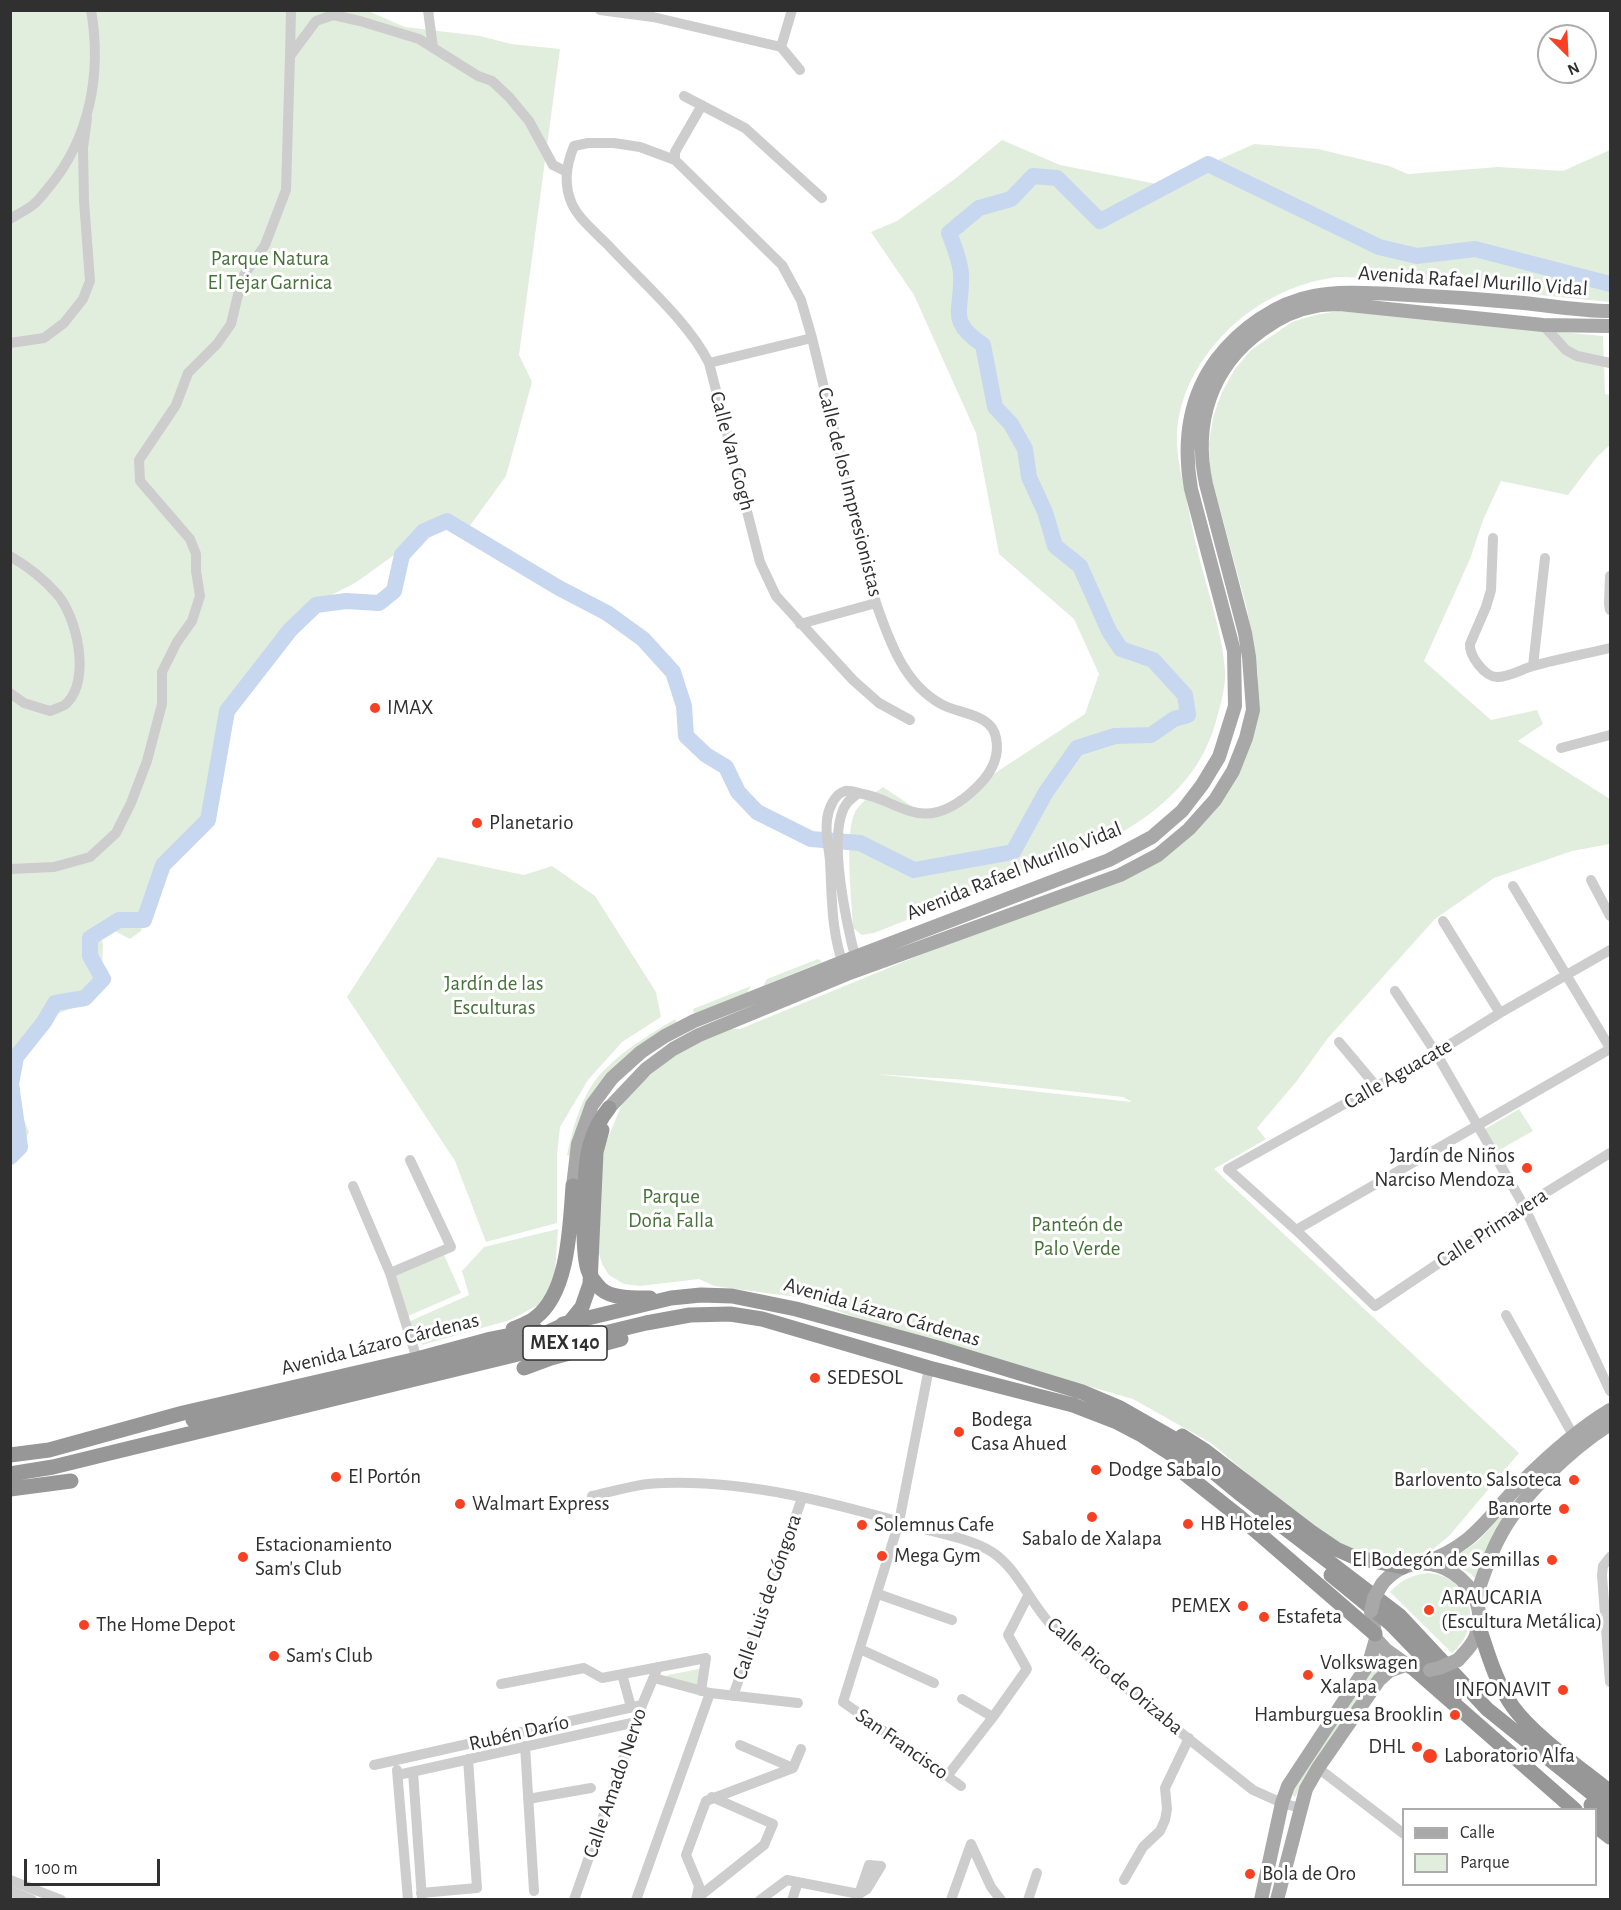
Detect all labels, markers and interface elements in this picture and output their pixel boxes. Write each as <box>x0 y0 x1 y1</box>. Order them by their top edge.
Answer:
north arrow <box>1537 24 1597 84</box>
text: N <box>1565 59 1582 78</box>
park label: Parque Natura El Tejar Garnica <box>208 246 332 296</box>
street label: Avenida Rafael Murillo Vidal <box>1357 260 1589 302</box>
street label: Calle de los Impresionistas <box>812 385 888 599</box>
street label: Calle Van Gogh <box>704 389 760 513</box>
place label: IMAX <box>387 695 434 721</box>
marker: IMAX <box>368 701 382 715</box>
place label: Planetario <box>489 810 573 836</box>
marker: Planetario <box>470 816 484 830</box>
street label: Avenida Rafael Murillo Vidal <box>903 816 1125 926</box>
park label: Jardín de las Esculturas <box>444 971 544 1021</box>
street label: Calle Aguacate <box>1339 1033 1457 1115</box>
place label: Jardín de Niños Narciso Mendoza <box>1374 1143 1515 1193</box>
marker: Jardín de Niños Narciso Mendoza <box>1520 1161 1534 1175</box>
street label: Calle Primavera <box>1432 1183 1552 1273</box>
park label: Parque Doña Falla <box>628 1184 714 1234</box>
park label: Panteón de Palo Verde <box>1031 1212 1123 1262</box>
street label: Avenida Lázaro Cárdenas <box>781 1272 983 1352</box>
street label: Avenida Lázaro Cárdenas <box>278 1307 482 1381</box>
road number: MEX 140 <box>523 1326 607 1360</box>
place label: SEDESOL <box>827 1365 903 1391</box>
marker: SEDESOL <box>808 1371 822 1385</box>
place label: Bodega Casa Ahued <box>971 1407 1067 1457</box>
marker: Bodega Casa Ahued <box>952 1425 966 1439</box>
place label: Dodge Sabalo <box>1108 1457 1221 1483</box>
marker: Dodge Sabalo <box>1089 1463 1103 1477</box>
place label: El Portón <box>348 1464 421 1490</box>
place label: Barlovento Salsoteca <box>1394 1467 1562 1493</box>
marker: El Portón <box>329 1470 343 1484</box>
marker: Barlovento Salsoteca <box>1567 1473 1581 1487</box>
place label: Walmart Express <box>472 1491 609 1517</box>
place label: Banorte <box>1487 1496 1552 1522</box>
marker: Walmart Express <box>453 1497 467 1511</box>
marker: Banorte <box>1557 1502 1571 1516</box>
marker: Sabalo de Xalapa <box>1085 1510 1099 1524</box>
street label: Calle Luis de Góngora <box>727 1511 807 1683</box>
place label: HB Hoteles <box>1200 1511 1292 1537</box>
place label: Solemnus Cafe <box>874 1512 994 1538</box>
marker: HB Hoteles <box>1181 1517 1195 1531</box>
marker: Solemnus Cafe <box>855 1518 869 1532</box>
place label: Sabalo de Xalapa <box>1022 1526 1162 1552</box>
place label: Estacionamiento Sam's Club <box>255 1532 392 1582</box>
place label: Mega Gym <box>894 1543 981 1569</box>
place label: El Bodegón de Semillas <box>1352 1547 1540 1573</box>
marker: Mega Gym <box>875 1549 889 1563</box>
marker: Estacionamiento Sam's Club <box>236 1550 250 1564</box>
marker: El Bodegón de Semillas <box>1545 1553 1559 1567</box>
place label: ARAUCARIA (Escultura Metálica) <box>1441 1585 1602 1635</box>
place label: PEMEX <box>1171 1593 1231 1619</box>
marker: PEMEX <box>1236 1599 1250 1613</box>
marker: ARAUCARIA (Escultura Metálica) <box>1422 1603 1436 1617</box>
place label: Estafeta <box>1276 1604 1342 1630</box>
marker: Estafeta <box>1257 1610 1271 1624</box>
place label: The Home Depot <box>96 1612 235 1638</box>
street label: Calle Pico de Orizaba <box>1042 1612 1188 1740</box>
marker: The Home Depot <box>77 1618 91 1632</box>
place label: Sam's Club <box>286 1643 373 1669</box>
marker: Sam's Club <box>267 1649 281 1663</box>
place label: Volkswagen Xalapa <box>1320 1650 1418 1700</box>
marker: Volkswagen Xalapa <box>1301 1668 1315 1682</box>
place label: INFONAVIT <box>1455 1677 1551 1703</box>
marker: INFONAVIT <box>1556 1683 1570 1697</box>
place label: Hamburguesa Brooklin <box>1254 1702 1443 1728</box>
street label: San Francisco <box>851 1703 953 1785</box>
street label: Calle Amado Nervo <box>578 1705 652 1861</box>
marker: Hamburguesa Brooklin <box>1448 1708 1462 1722</box>
street label: Rubén Darío <box>466 1709 572 1757</box>
place label: DHL <box>1368 1734 1405 1760</box>
marker: DHL <box>1410 1740 1424 1754</box>
place label: Laboratorio Alfa <box>1444 1743 1575 1769</box>
marker: Laboratorio Alfa <box>1421 1747 1439 1765</box>
legend <box>1402 1808 1597 1886</box>
text: Calle <box>1460 1824 1495 1842</box>
scale bar <box>27 1847 164 1885</box>
text: Parque <box>1460 1854 1509 1872</box>
text: 100 m <box>35 1860 78 1878</box>
place label: Bola de Oro <box>1262 1861 1356 1887</box>
marker: Bola de Oro <box>1243 1867 1257 1881</box>

